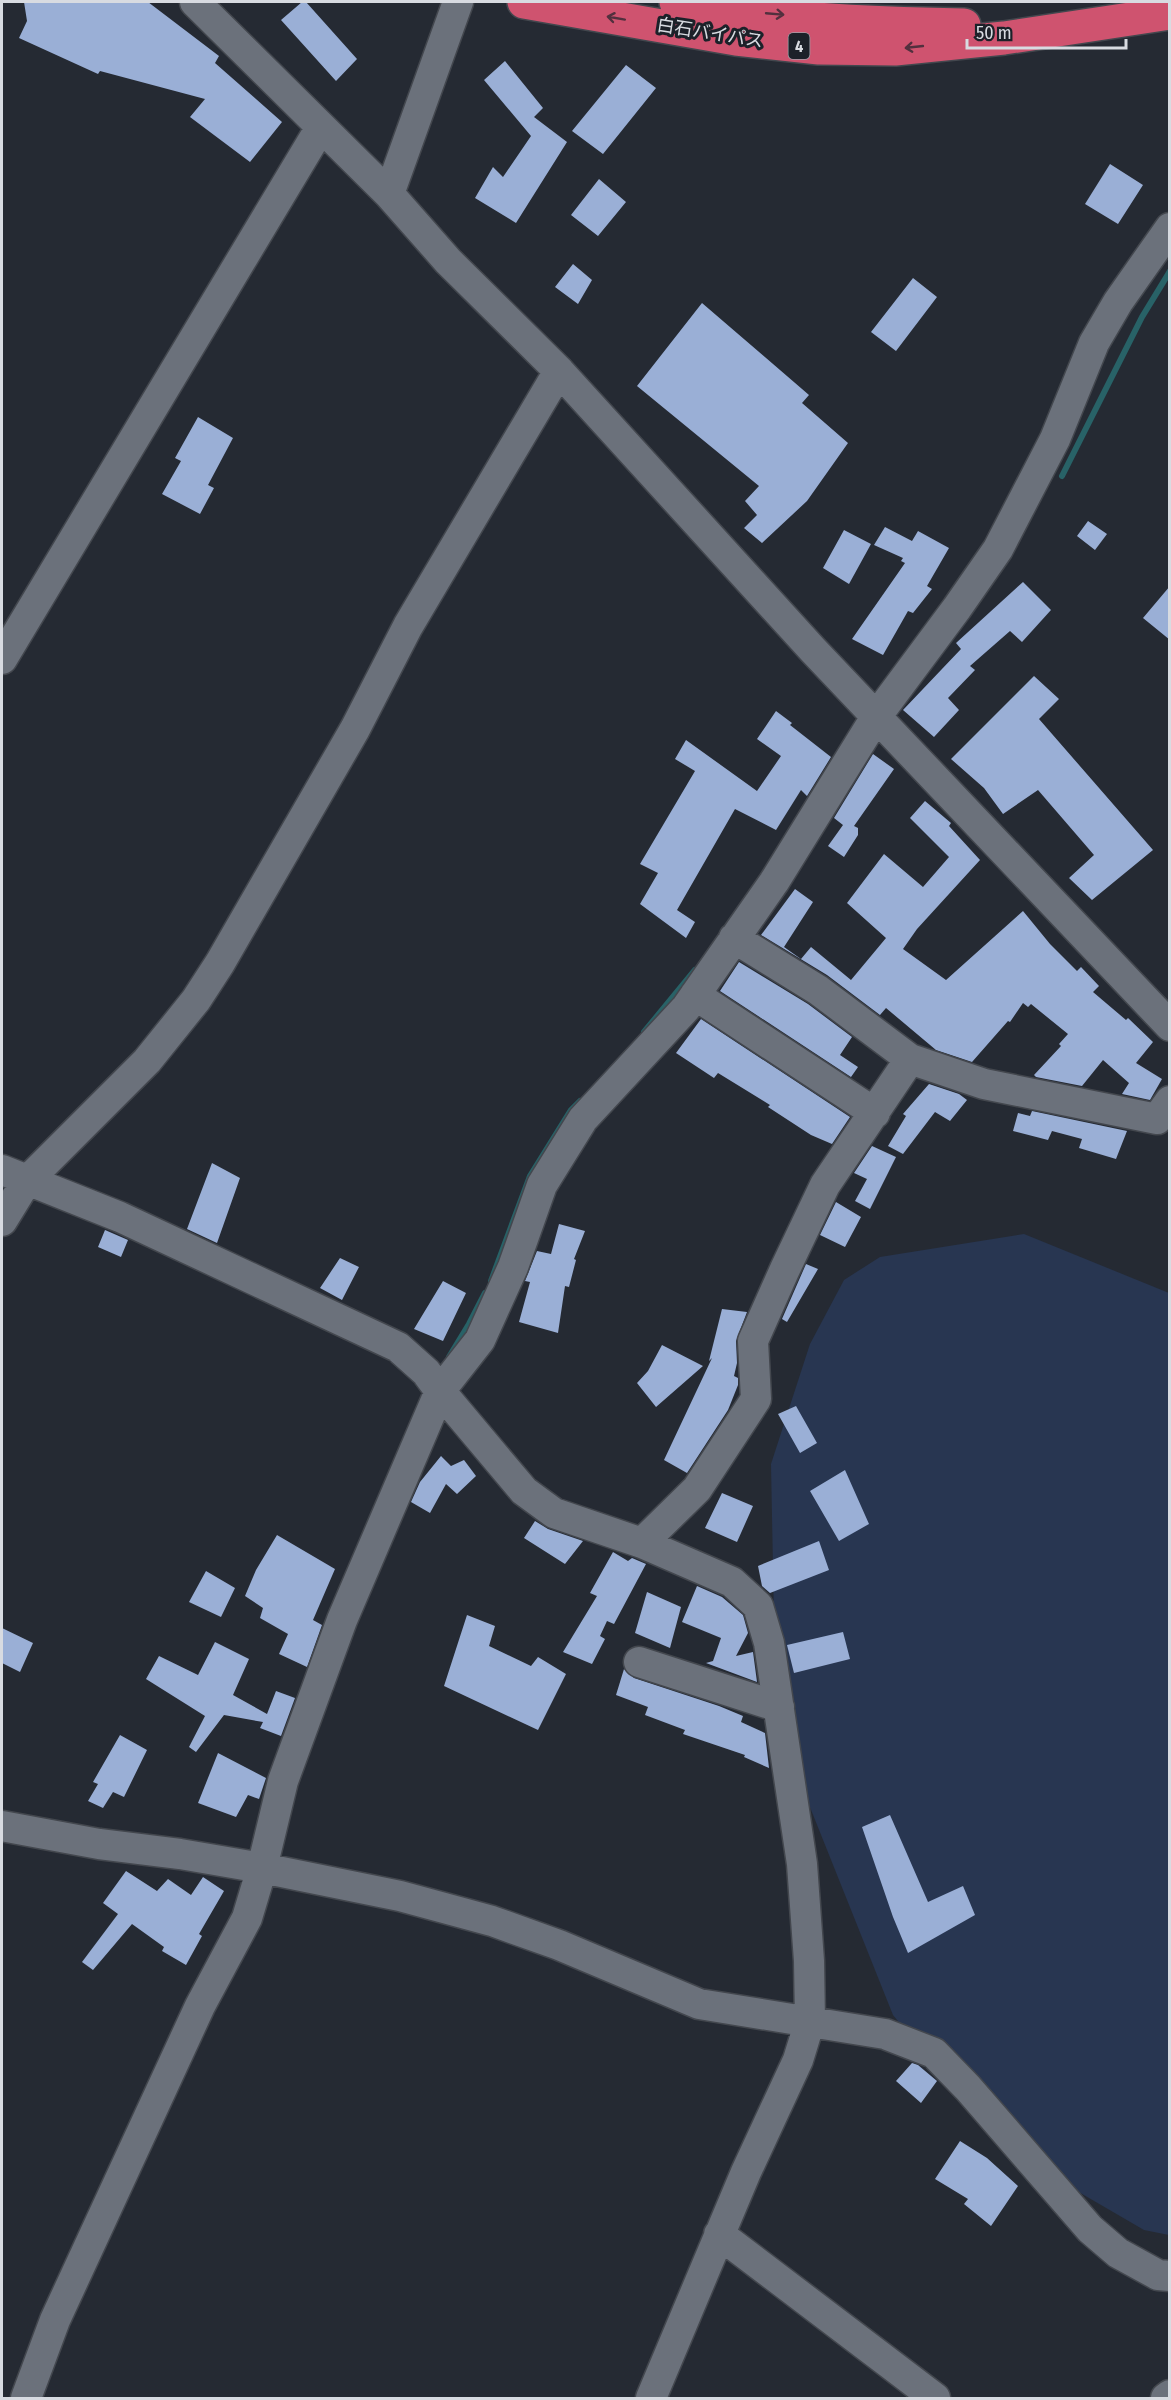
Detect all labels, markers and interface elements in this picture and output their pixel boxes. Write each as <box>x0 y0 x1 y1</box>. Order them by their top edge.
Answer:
one-way arrow <box>765 9 785 20</box>
scale bar <box>967 12 1126 50</box>
one-way arrow <box>607 13 627 24</box>
street label: 白石バイパス <box>655 14 765 52</box>
text: 50 m <box>976 22 1012 44</box>
road number: 4 <box>788 33 810 59</box>
one-way arrow <box>905 42 925 53</box>

